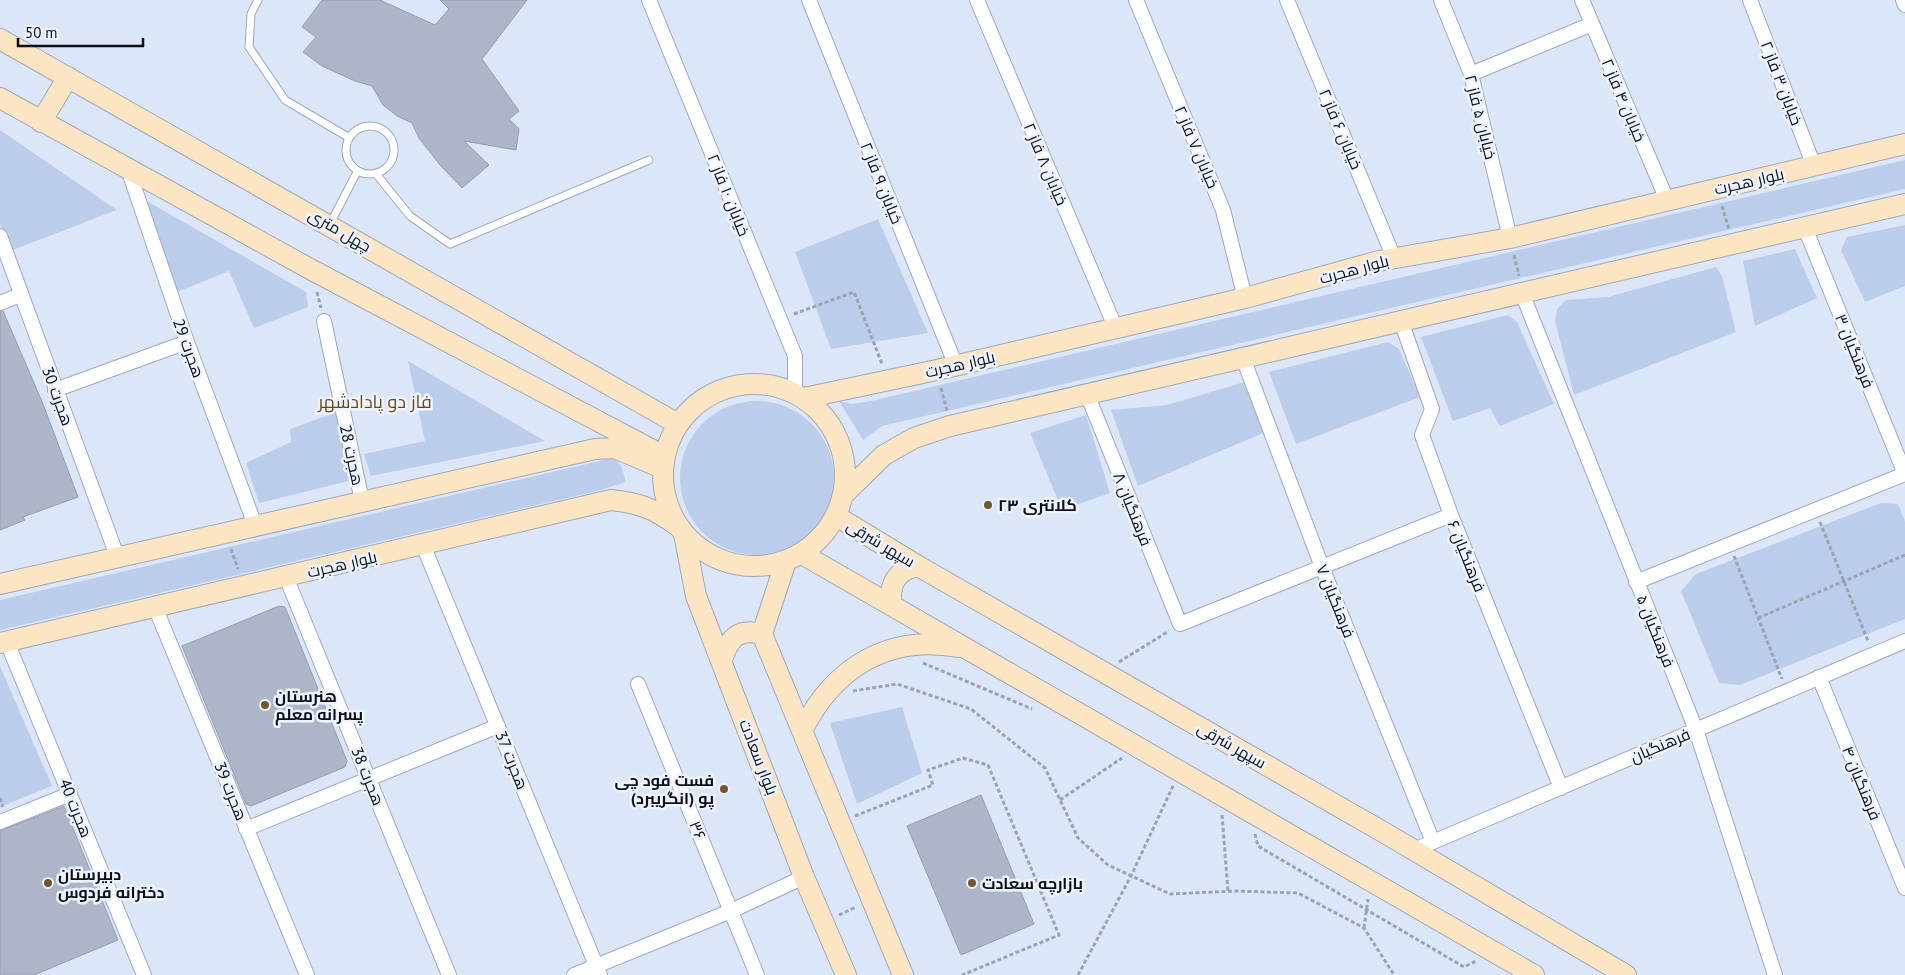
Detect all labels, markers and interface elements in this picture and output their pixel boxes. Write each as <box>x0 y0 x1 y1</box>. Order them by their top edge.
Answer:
scale bar <box>18 15 142 47</box>
text: 50 m <box>25 23 58 42</box>
street label: خیابان ۳ فاز ۲ <box>1756 38 1807 128</box>
street label: خیابان ۴ فاز ۲ <box>1597 55 1650 145</box>
street label: خیابان ۵ فاز ۲ <box>1460 73 1501 162</box>
street label: خیابان ۶ فاز ۲ <box>1314 86 1367 173</box>
street label: خیابان ۷ فاز ۲ <box>1170 103 1223 192</box>
street label: خیابان ۸ فاز ۲ <box>1019 120 1072 209</box>
street label: خیابان ۹ فاز ۲ <box>856 139 907 227</box>
street label: خیابان ۱۰ فاز ۲ <box>703 151 755 239</box>
street label: بلوار هجرت <box>1712 163 1786 199</box>
street label: چهل متری <box>304 204 375 258</box>
street label: بلوار هجرت <box>1317 250 1391 288</box>
street label: فرهنگیان ۳ <box>1830 311 1879 391</box>
street label: هجرت 29 <box>169 316 209 380</box>
street label: بلوار هجرت <box>923 346 997 382</box>
street label: هجرت 30 <box>38 364 78 428</box>
district label: فاز دو پادادشهر <box>317 390 432 414</box>
street label: هجرت 28 <box>336 423 368 487</box>
street label: فرهنگیان ۸ <box>1108 469 1157 549</box>
place label: کلانتری ۲۳ <box>998 495 1077 515</box>
marker: کلانتری ۲۳ <box>982 499 994 511</box>
street label: سپهر شرقی <box>843 515 919 572</box>
street label: فرهنگیان ۶ <box>1443 517 1490 595</box>
street label: بلوار هجرت <box>305 546 379 582</box>
street label: فرهنگیان ۷ <box>1311 561 1360 641</box>
street label: فرهنگیان ۵ <box>1631 592 1680 671</box>
place label: هنرستان پسرانه معلم <box>275 686 363 726</box>
marker: هنرستان پسرانه معلم <box>259 699 271 711</box>
street label: بلوار سعادت <box>735 716 783 798</box>
street label: سپهر شرقی <box>1194 717 1270 774</box>
street label: فرهنگیان <box>1627 723 1693 768</box>
street label: هجرت 37 <box>491 728 533 792</box>
street label: فرهنگیان ۴ <box>1837 743 1886 823</box>
street label: هجرت 38 <box>347 744 389 808</box>
street label: هجرت 39 <box>210 759 252 823</box>
place label: فست فود چی پو (انگریبرد) <box>614 770 714 810</box>
street label: هجرت 40 <box>55 776 97 840</box>
marker: فست فود چی پو (انگریبرد) <box>718 783 730 795</box>
street label: ۳۶ <box>685 818 711 842</box>
place label: دبیرستان دخترانه فردوس <box>58 864 164 902</box>
place label: بازارچه سعادت <box>982 873 1083 895</box>
marker: دبیرستان دخترانه فردوس <box>42 877 54 889</box>
marker: بازارچه سعادت <box>966 877 978 889</box>

